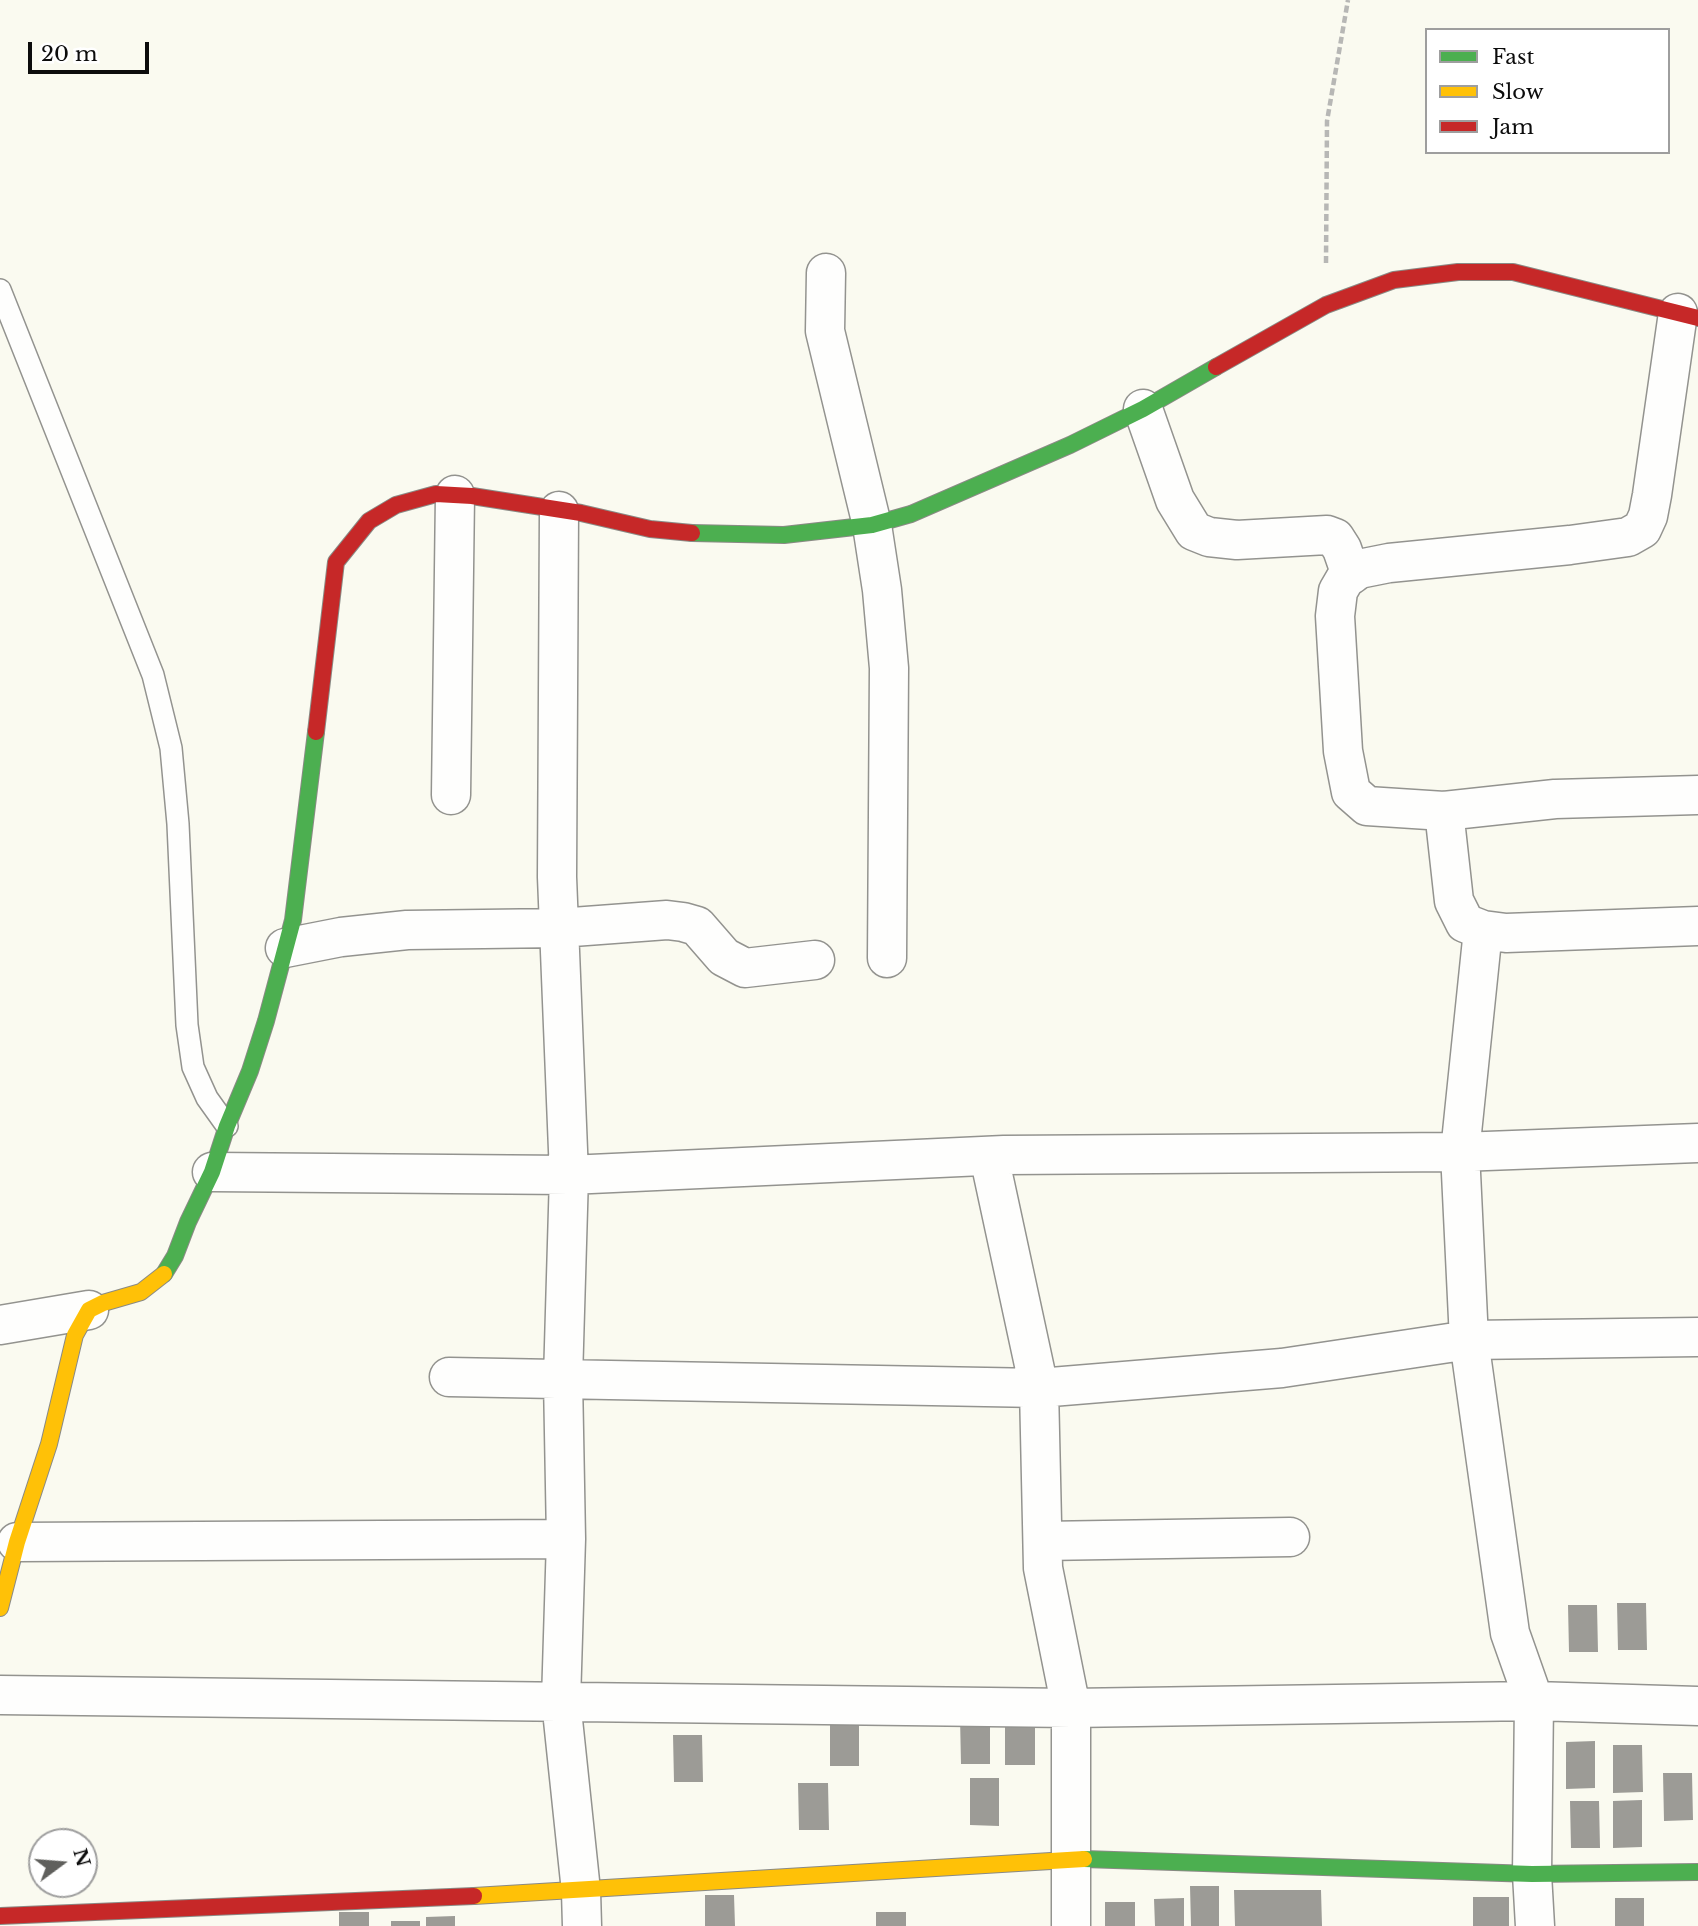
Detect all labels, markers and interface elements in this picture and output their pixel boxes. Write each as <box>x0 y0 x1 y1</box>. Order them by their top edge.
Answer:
scale bar <box>32 28 152 72</box>
legend <box>1425 28 1670 154</box>
text: 20 m <box>41 41 98 67</box>
text: Fast <box>1492 44 1534 70</box>
text: Slow <box>1492 79 1544 105</box>
text: Jam <box>1492 114 1534 140</box>
north arrow <box>28 1828 98 1898</box>
text: N <box>68 1846 95 1869</box>

